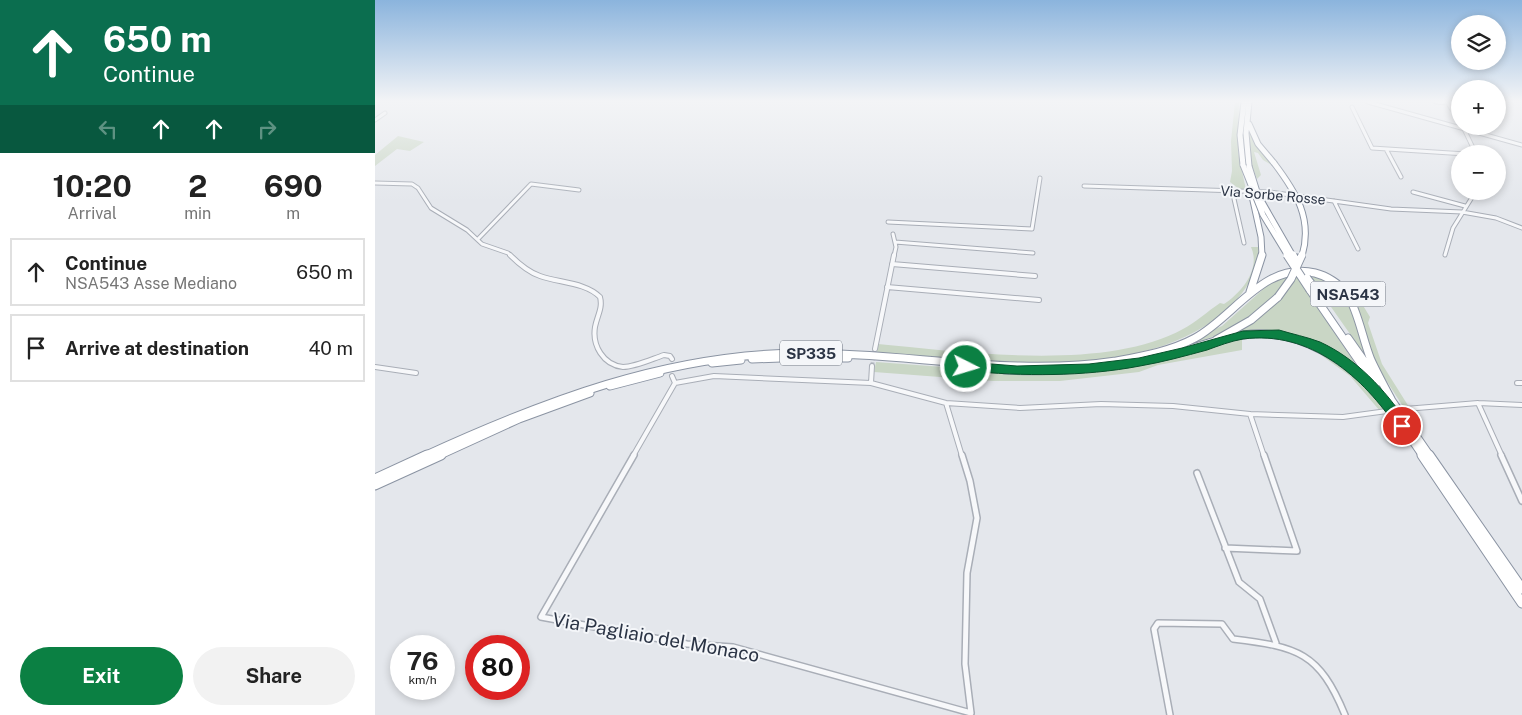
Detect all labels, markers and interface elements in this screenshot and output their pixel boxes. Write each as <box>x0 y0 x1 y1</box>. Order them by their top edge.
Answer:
map controls <box>1451 15 1506 200</box>
button: layers <box>1451 15 1506 70</box>
text: 650 m <box>103 19 212 60</box>
icon: ahead <box>20 20 85 85</box>
text: Continue <box>103 61 195 87</box>
button: + <box>1451 80 1506 135</box>
icon: left <box>94 115 122 143</box>
icon: ahead <box>147 115 175 143</box>
icon: ahead <box>200 115 228 143</box>
icon: right <box>253 115 281 143</box>
button: − <box>1451 145 1506 200</box>
text: 10:20 <box>52 168 132 204</box>
text: 2 <box>188 168 207 204</box>
text: 690 <box>264 168 323 204</box>
street label: Via Sorbe Rosse <box>1220 182 1326 208</box>
text: Arrival <box>67 204 117 223</box>
text: min <box>184 204 211 223</box>
text: m <box>286 204 300 223</box>
text: Continue <box>65 252 147 274</box>
icon: ahead <box>22 258 50 286</box>
text: 650 m <box>296 261 353 283</box>
text: NSA543 Asse Mediano <box>65 274 237 293</box>
road number: NSA543 <box>1311 282 1385 306</box>
icon: arrive <box>22 334 50 362</box>
text: Arrive at destination <box>65 337 249 359</box>
text: 40 m <box>308 337 353 359</box>
road number: SP335 <box>780 340 842 366</box>
position arrow <box>939 340 991 392</box>
pin <box>1381 405 1423 447</box>
icon: arrive <box>1388 412 1416 440</box>
street label: Via Pagliaio del Monaco <box>551 608 761 666</box>
speed limit sign: 80 <box>465 635 530 700</box>
text: 76 <box>407 646 438 676</box>
button: Exit <box>20 647 183 705</box>
button: Share <box>193 647 355 705</box>
text: km/h <box>408 673 437 687</box>

